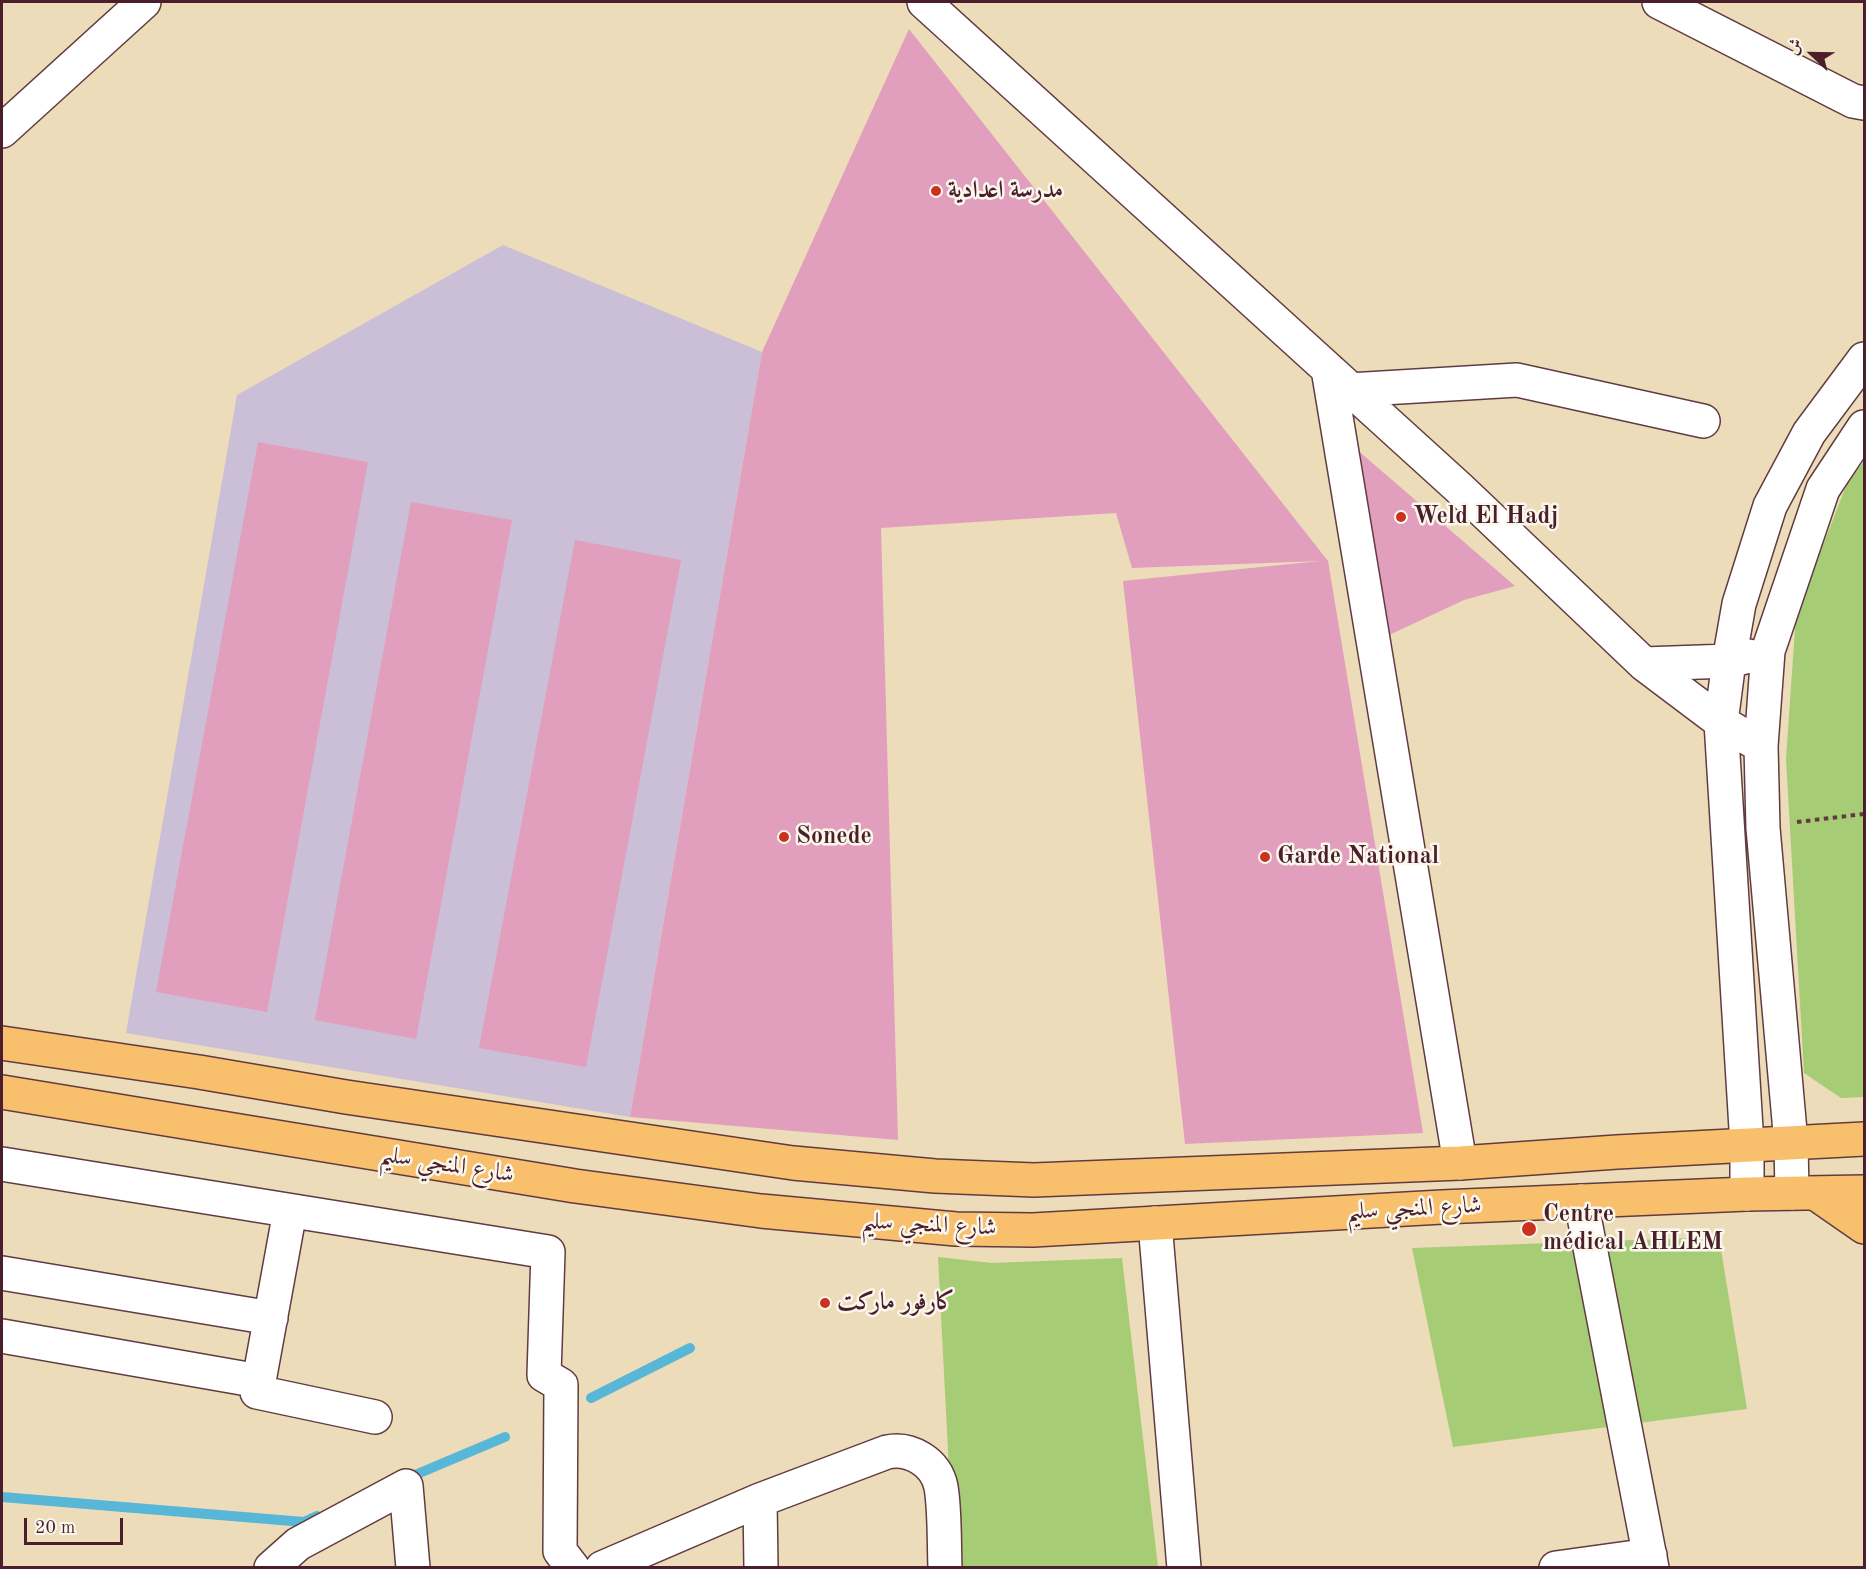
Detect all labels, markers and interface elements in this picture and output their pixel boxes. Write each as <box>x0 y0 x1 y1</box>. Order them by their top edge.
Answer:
north arrow <box>1782 24 1842 84</box>
text: ش <box>1785 37 1806 58</box>
place label: مدرسة اعدادية <box>948 177 1063 205</box>
marker: مدرسة اعدادية <box>929 184 943 198</box>
place label: Weld El Hadj <box>1413 503 1558 531</box>
marker: Weld El Hadj <box>1394 510 1408 524</box>
place label: Sonede <box>796 823 872 851</box>
marker: Sonede <box>777 830 791 844</box>
place label: Garde National <box>1277 843 1439 871</box>
marker: Garde National <box>1258 850 1272 864</box>
street label: شارع المنجي سليم <box>378 1140 516 1190</box>
street label: شارع المنجي سليم <box>1346 1191 1482 1227</box>
place label: Centre médical AHLEM <box>1543 1201 1723 1257</box>
street label: شارع المنجي سليم <box>861 1207 997 1243</box>
marker: Centre médical AHLEM <box>1520 1220 1538 1238</box>
place label: كارفور ماركت <box>837 1289 955 1317</box>
marker: كارفور ماركت <box>818 1296 832 1310</box>
scale bar <box>27 1506 126 1544</box>
text: 20 m <box>35 1519 75 1537</box>

